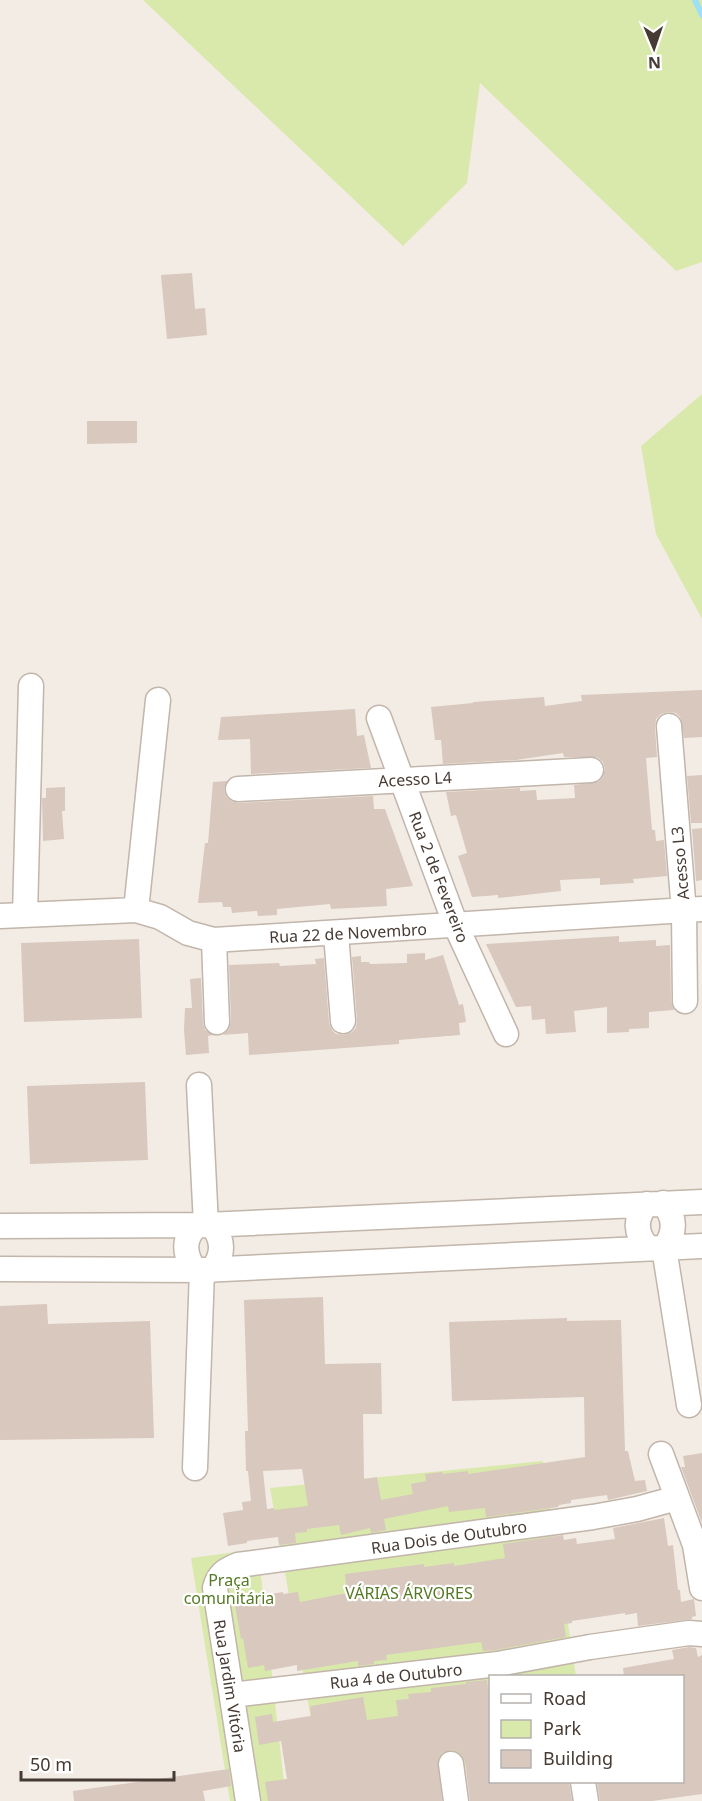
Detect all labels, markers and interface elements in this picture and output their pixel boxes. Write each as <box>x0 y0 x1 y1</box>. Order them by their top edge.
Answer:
north arrow <box>624 18 684 78</box>
text: N <box>648 52 661 74</box>
street label: Acesso L4 <box>378 766 452 792</box>
street label: Rua 2 de Fevereiro <box>404 808 474 946</box>
street label: Acesso L3 <box>666 825 694 901</box>
street label: Rua 22 de Novembro <box>269 918 427 948</box>
street label: Rua Dois de Outubro <box>370 1515 528 1559</box>
park label: Praça comunitária <box>184 1569 274 1609</box>
park label: VÁRIAS ÁRVORES <box>345 1582 473 1604</box>
street label: Rua Jardim Vitória <box>209 1618 251 1754</box>
street label: Rua 4 de Outubro <box>329 1658 463 1694</box>
legend <box>489 1675 684 1783</box>
text: Road <box>543 1686 586 1710</box>
text: Park <box>543 1716 581 1740</box>
scale bar <box>21 1744 174 1782</box>
text: Building <box>543 1746 613 1770</box>
text: 50 m <box>30 1752 72 1776</box>

